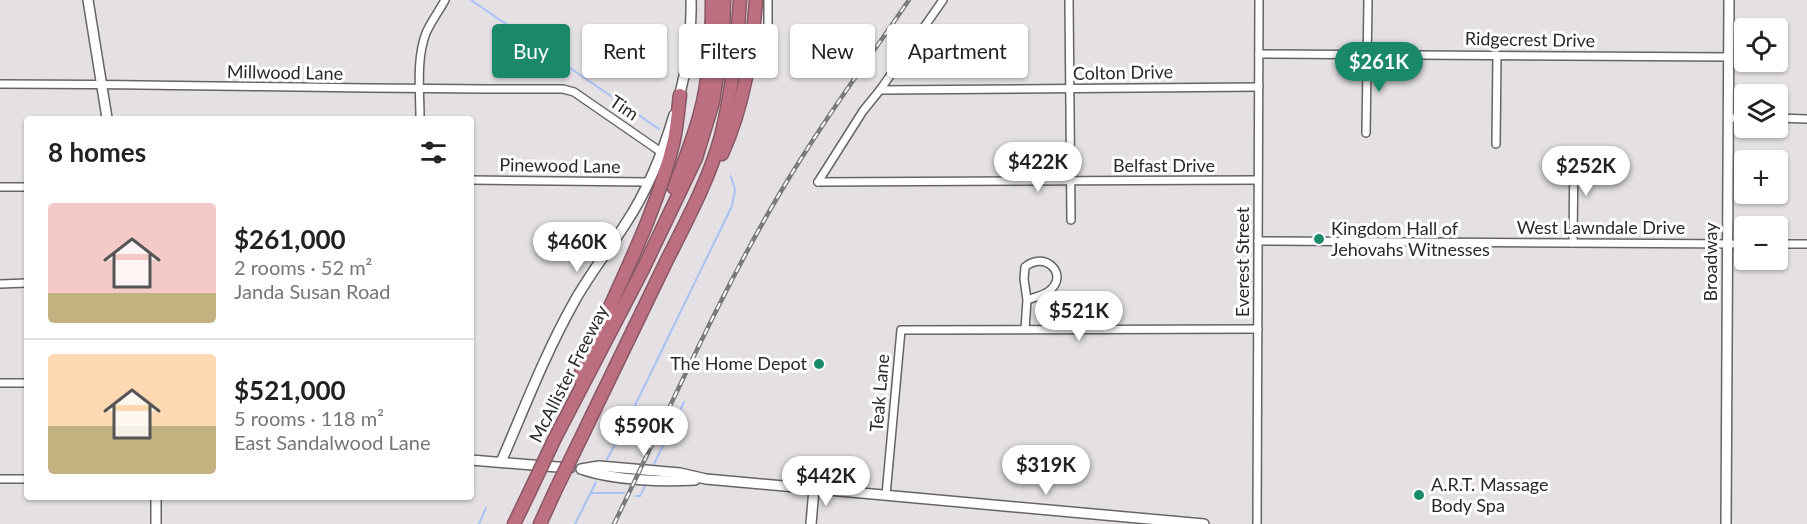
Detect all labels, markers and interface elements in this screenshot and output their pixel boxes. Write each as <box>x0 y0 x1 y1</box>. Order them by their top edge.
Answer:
map controls <box>1734 18 1788 270</box>
button: locate <box>1734 18 1788 72</box>
chip: Buy <box>492 24 570 78</box>
chip: Rent <box>582 24 667 78</box>
chip: Filters <box>679 24 778 78</box>
chip: New <box>790 24 875 78</box>
chip: Apartment <box>887 24 1028 78</box>
street label: Ridgecrest Drive <box>1465 27 1595 51</box>
pin: $261K <box>1337 42 1421 93</box>
text: $261K <box>1349 49 1409 73</box>
street label: Millwood Lane <box>227 60 343 84</box>
street label: Colton Drive <box>1073 60 1173 84</box>
button: layers <box>1734 84 1788 138</box>
street label: Tim <box>606 90 643 125</box>
text: 8 homes <box>48 136 146 168</box>
icon: filters <box>417 136 450 169</box>
pin: $422K <box>996 142 1080 193</box>
pin: $252K <box>1544 146 1628 197</box>
text: $422K <box>1008 149 1068 173</box>
button: + <box>1734 150 1788 204</box>
street label: Pinewood Lane <box>499 153 621 177</box>
text: $252K <box>1556 153 1616 177</box>
street label: Belfast Drive <box>1113 154 1215 176</box>
street label: Everest Street <box>1231 206 1253 317</box>
street label: West Lawndale Drive <box>1517 216 1685 238</box>
button: − <box>1734 216 1788 270</box>
place label: Kingdom Hall of Jehovahs Witnesses <box>1331 217 1490 260</box>
pin: $460K <box>535 222 619 273</box>
street label: Broadway <box>1699 222 1721 301</box>
text: $261,000 <box>234 223 346 255</box>
icon: home <box>96 227 168 299</box>
text: $460K <box>547 229 607 253</box>
marker: Kingdom Hall of Jehovahs Witnesses <box>1312 232 1326 246</box>
text: 2 rooms · 52 m² <box>234 255 372 279</box>
text: Janda Susan Road <box>234 279 390 303</box>
pin: $521K <box>1037 291 1121 342</box>
text: $521K <box>1049 298 1109 322</box>
street label: McAllister Freeway <box>524 301 613 446</box>
place label: The Home Depot <box>670 352 808 374</box>
street label: Teak Lane <box>865 353 893 433</box>
marker: The Home Depot <box>812 357 826 371</box>
text: $521,000 <box>234 374 346 406</box>
icon: home <box>96 378 168 450</box>
text: 5 rooms · 118 m² <box>234 406 384 430</box>
pin: $590K <box>602 406 686 457</box>
text: $590K <box>614 413 674 437</box>
text: East Sandalwood Lane <box>234 430 431 454</box>
pin: $319K <box>1004 445 1088 496</box>
text: $319K <box>1016 452 1076 476</box>
pin: $442K <box>784 456 868 507</box>
text: $442K <box>796 463 856 487</box>
place label: A.R.T. Massage Body Spa <box>1431 473 1549 516</box>
marker: A.R.T. Massage Body Spa <box>1412 488 1426 502</box>

